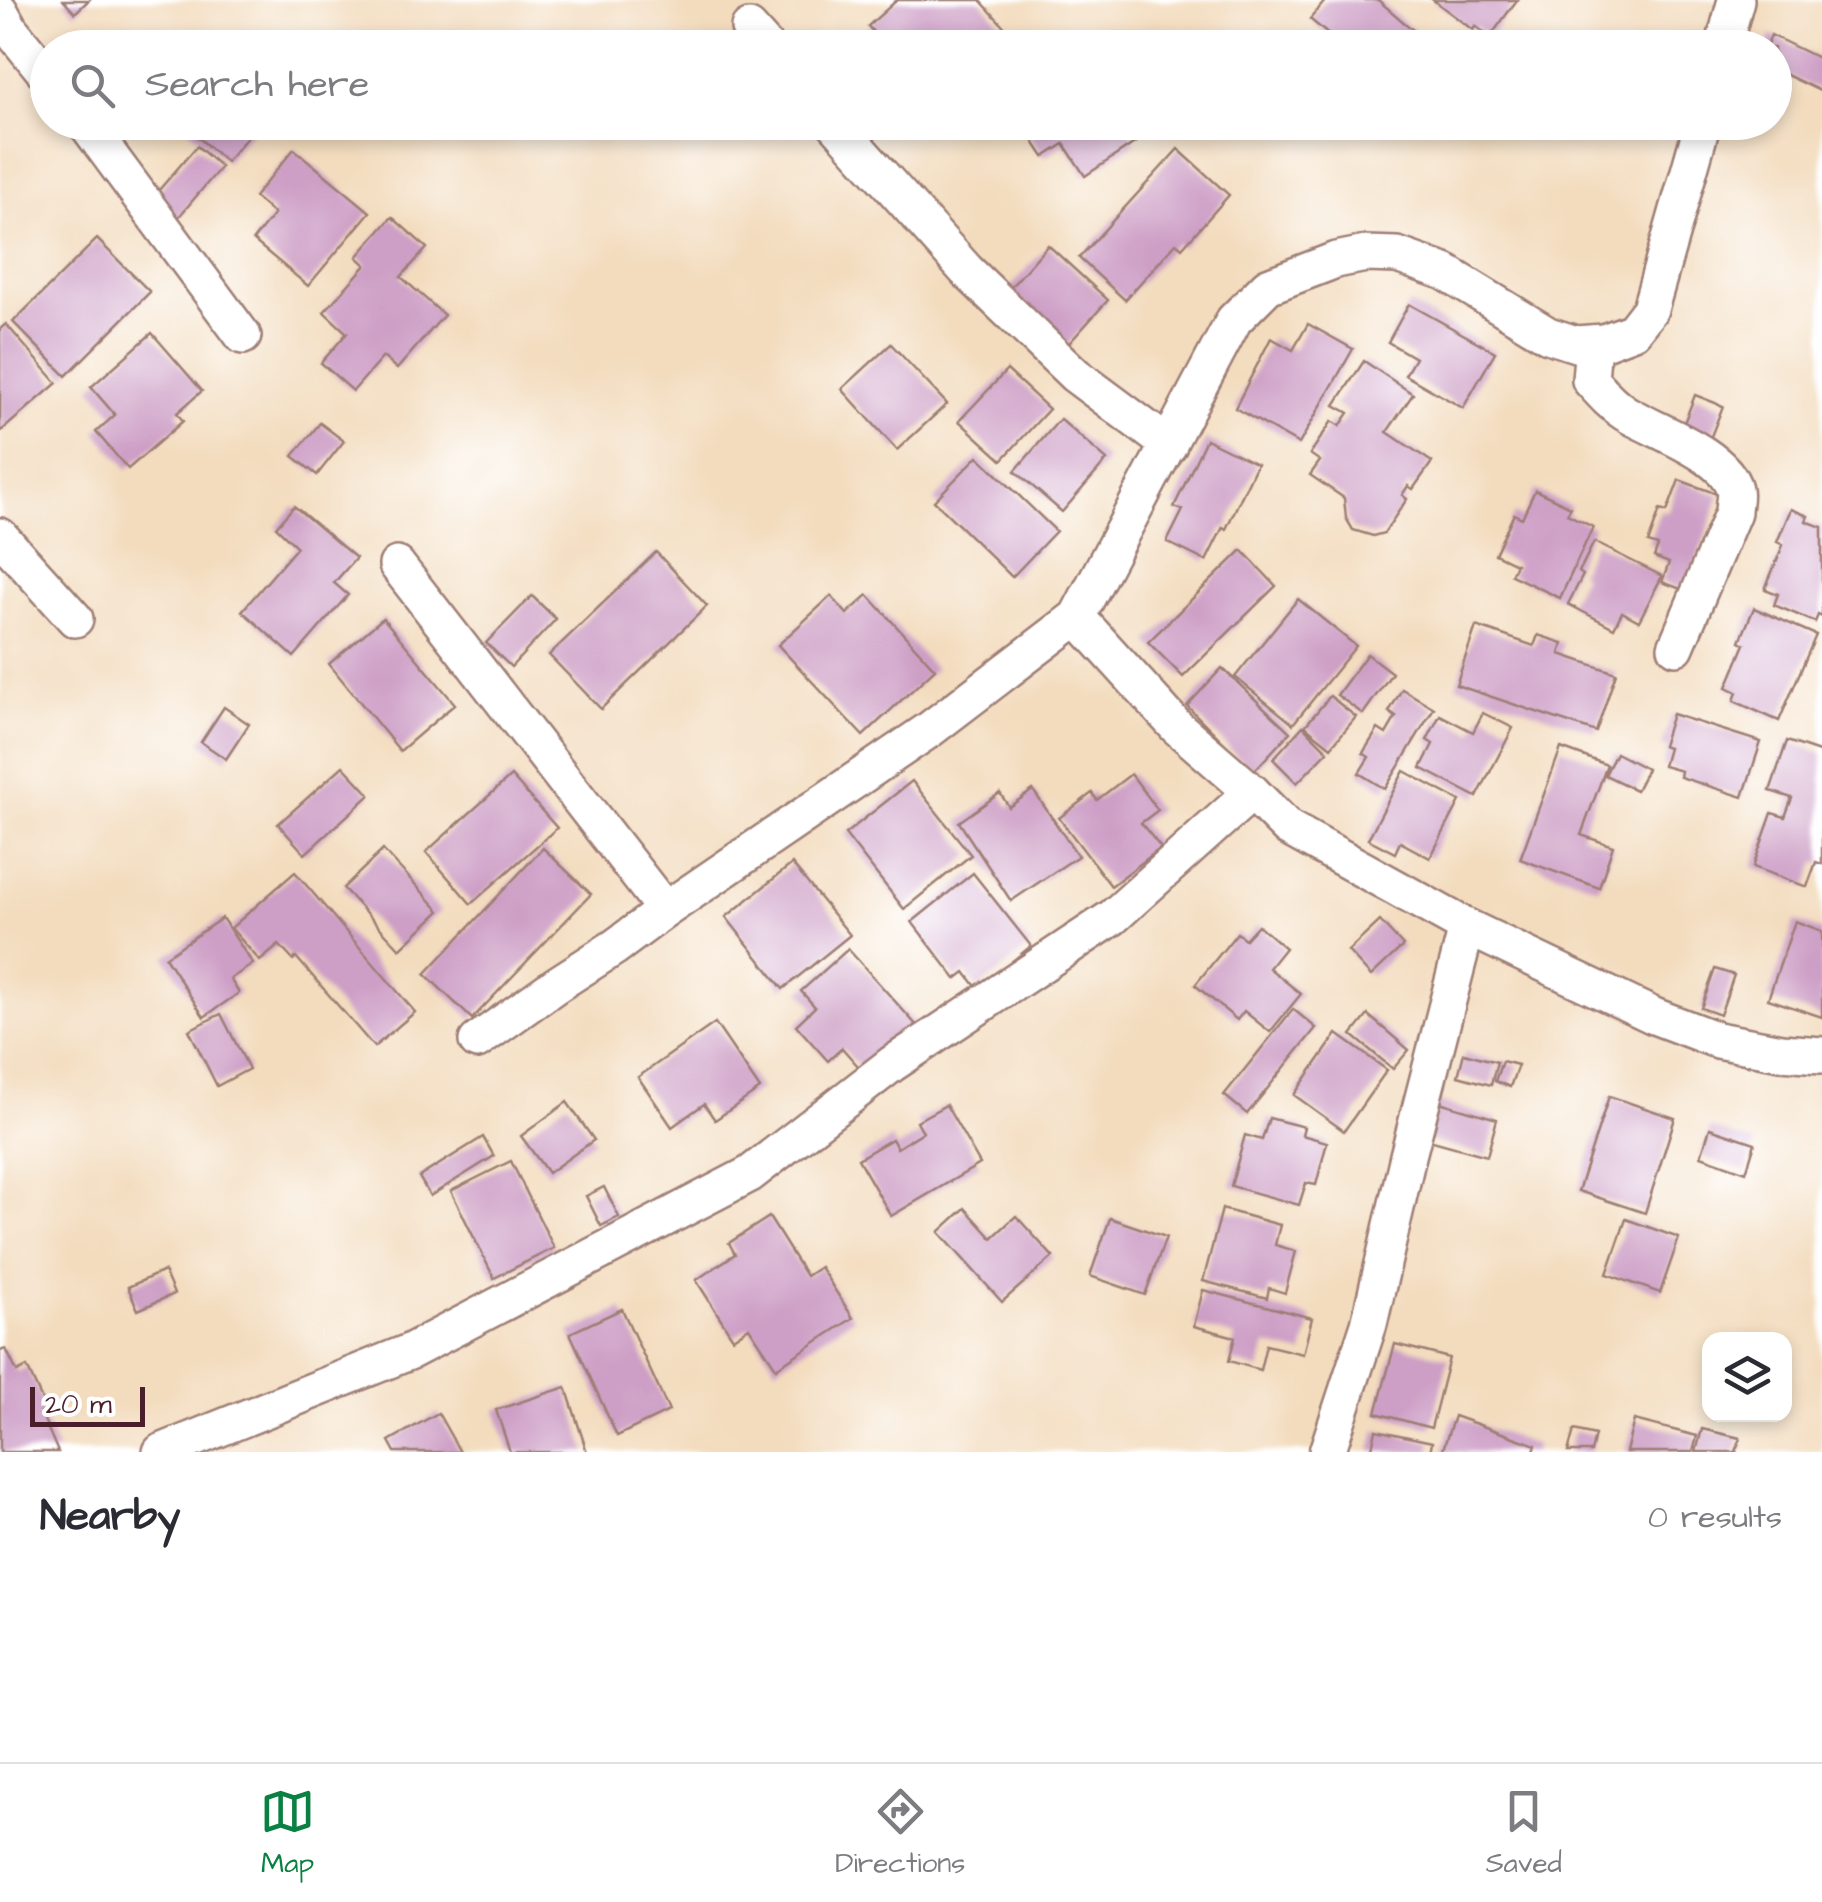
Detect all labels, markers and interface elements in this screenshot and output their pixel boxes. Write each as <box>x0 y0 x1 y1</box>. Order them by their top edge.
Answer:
search box <box>30 30 1792 140</box>
icon: search <box>65 58 120 113</box>
text: Search here <box>145 59 369 111</box>
map controls <box>1702 1332 1792 1422</box>
button: layers <box>1702 1332 1792 1422</box>
scale bar <box>30 1382 145 1426</box>
text: 20 m <box>45 1385 112 1424</box>
text: Nearby <box>40 1488 180 1546</box>
text: 0 results <box>1648 1495 1782 1540</box>
tab: Map <box>260 1784 315 1883</box>
tab: Directions <box>835 1784 965 1883</box>
tab: Saved <box>1486 1784 1562 1883</box>

